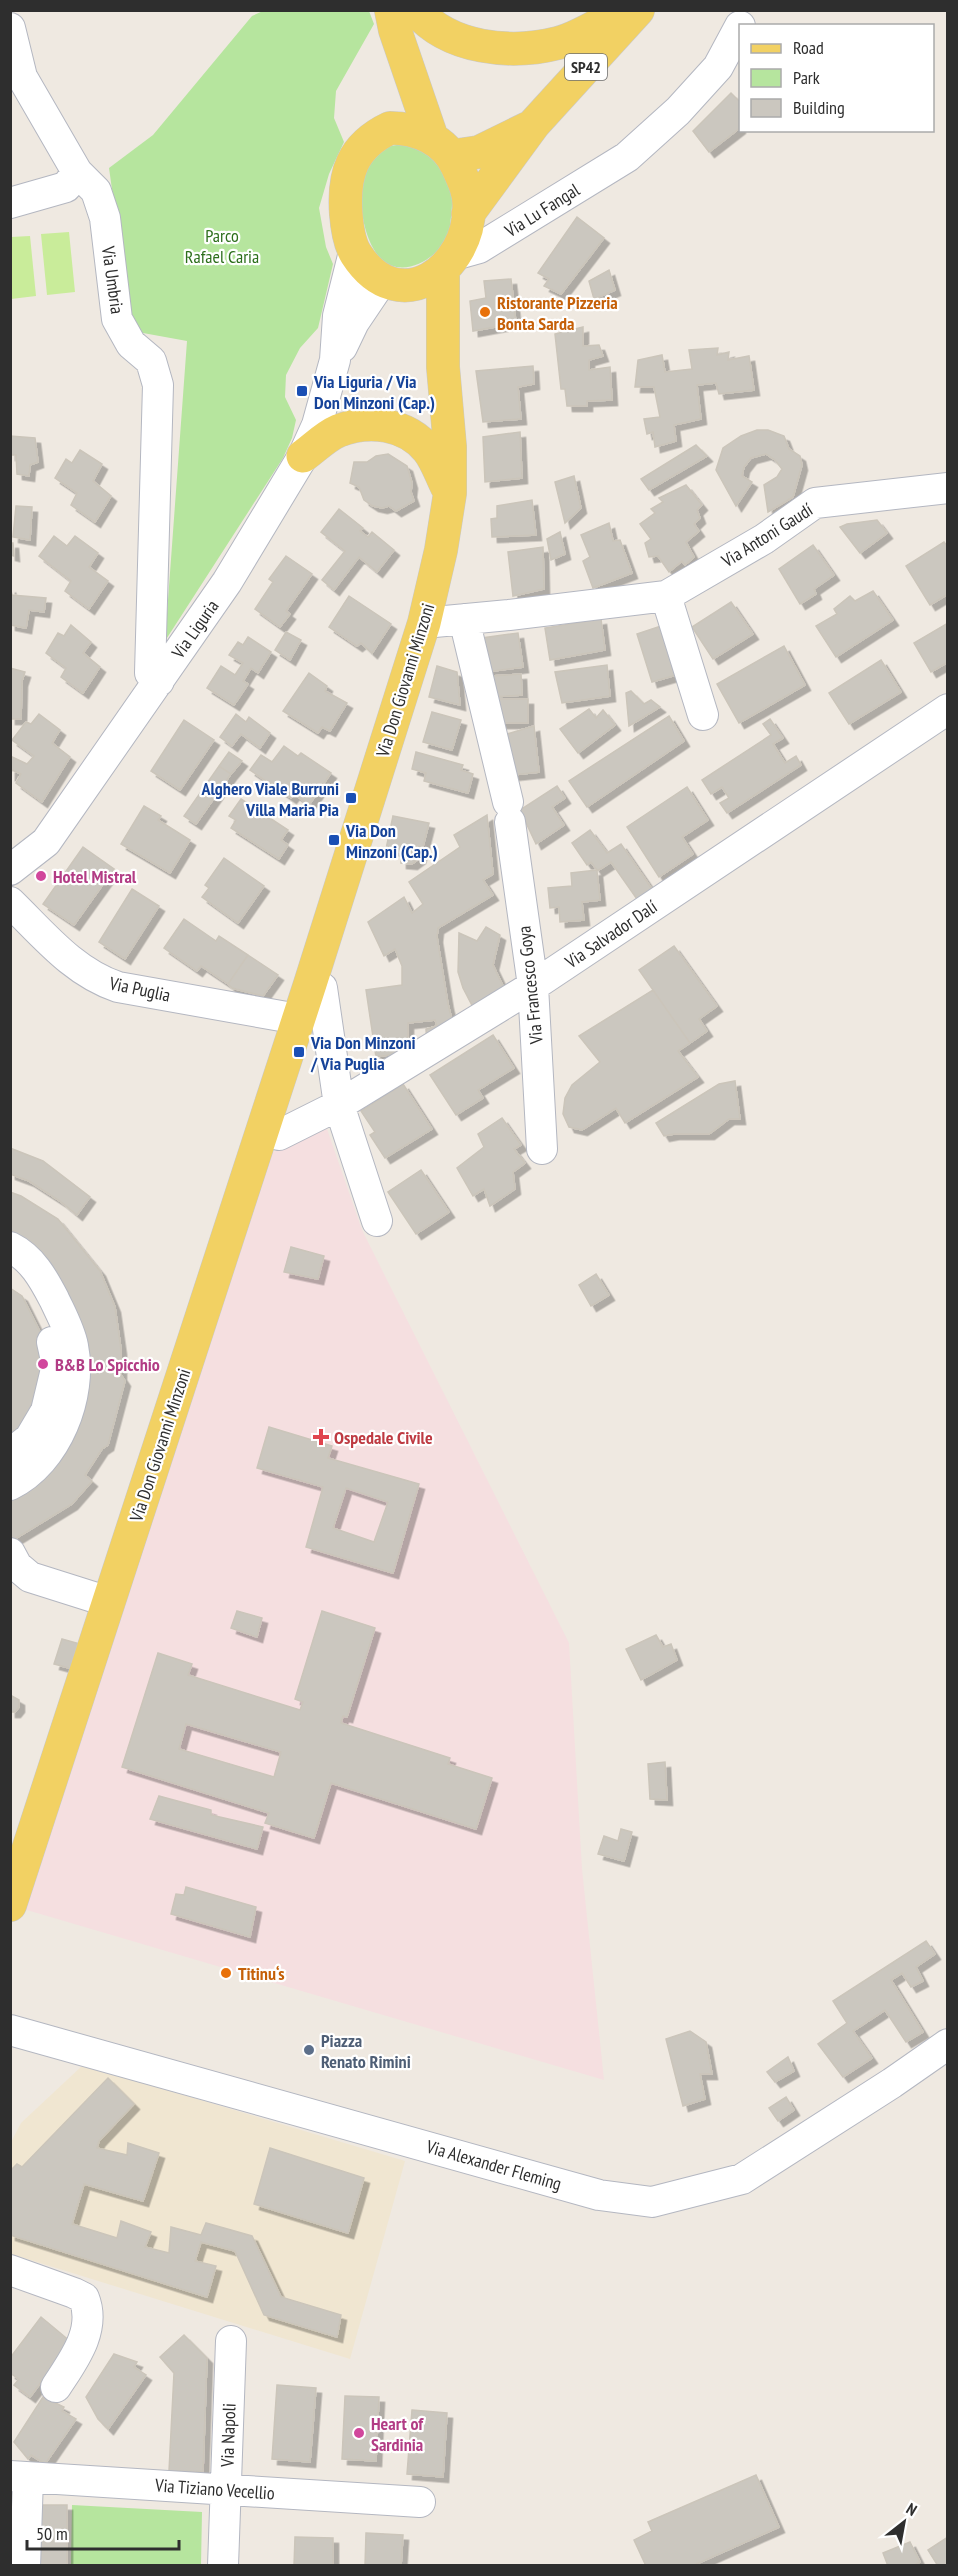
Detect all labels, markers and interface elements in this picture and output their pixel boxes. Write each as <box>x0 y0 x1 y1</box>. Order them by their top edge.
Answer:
legend <box>739 24 934 132</box>
text: Road <box>793 36 824 59</box>
road number: SP42 <box>565 54 607 80</box>
text: Park <box>793 66 820 89</box>
text: Building <box>793 96 845 119</box>
street label: Via Lu Fangal <box>500 178 584 242</box>
park label: Parco Rafael Caria <box>185 224 259 268</box>
street label: Via Umbria <box>97 244 129 315</box>
place label: Ristorante Pizzeria Bonta Sarda <box>497 291 618 335</box>
marker: Ristorante Pizzeria Bonta Sarda <box>478 305 492 319</box>
place label: Via Liguria / Via Don Minzoni (Cap.) <box>313 370 435 414</box>
marker: Via Liguria / Via Don Minzoni (Cap.) <box>295 384 309 398</box>
street label: Via Antoni Gaudí <box>716 498 817 573</box>
street label: Via Liguria <box>166 595 223 664</box>
street label: Via Don Giovanni Minzoni <box>370 600 439 761</box>
place label: Alghero Viale Burruni Villa Maria Pia <box>200 777 339 821</box>
marker: Alghero Viale Burruni Villa Maria Pia <box>344 791 358 805</box>
place label: Via Don Minzoni (Cap.) <box>345 819 438 863</box>
marker: Via Don Minzoni (Cap.) <box>327 833 341 847</box>
place label: Hotel Mistral <box>53 865 137 888</box>
marker: Hotel Mistral <box>34 869 48 883</box>
street label: Via Salvador Dalí <box>560 895 661 974</box>
street label: Via Francesco Goya <box>512 925 548 1046</box>
street label: Via Puglia <box>106 971 173 1007</box>
place label: Via Don Minzoni / Via Puglia <box>310 1031 416 1075</box>
marker: Via Don Minzoni / Via Puglia <box>292 1045 306 1059</box>
place label: B&B Lo Spicchio <box>55 1353 160 1376</box>
marker: B&B Lo Spicchio <box>36 1357 50 1371</box>
street label: Via Don Giovanni Minzoni <box>124 1366 196 1525</box>
place label: Ospedale Civile <box>334 1426 433 1449</box>
marker: Ospedale Civile <box>312 1428 330 1446</box>
place label: Titinu‘s <box>238 1962 285 1985</box>
marker: Titinu‘s <box>219 1966 233 1980</box>
place label: Piazza Renato Rimini <box>321 2029 411 2073</box>
marker: Piazza Renato Rimini <box>302 2043 316 2057</box>
street label: Via Alexander Fleming <box>423 2134 564 2195</box>
street label: Via Napoli <box>215 2403 241 2468</box>
place label: Heart of Sardinia <box>371 2412 424 2456</box>
marker: Heart of Sardinia <box>352 2426 366 2440</box>
street label: Via Tiziano Vecellio <box>153 2473 276 2505</box>
north arrow <box>874 2492 934 2552</box>
text: N <box>903 2498 921 2520</box>
scale bar <box>27 2513 178 2551</box>
text: 50 m <box>36 2522 68 2545</box>

